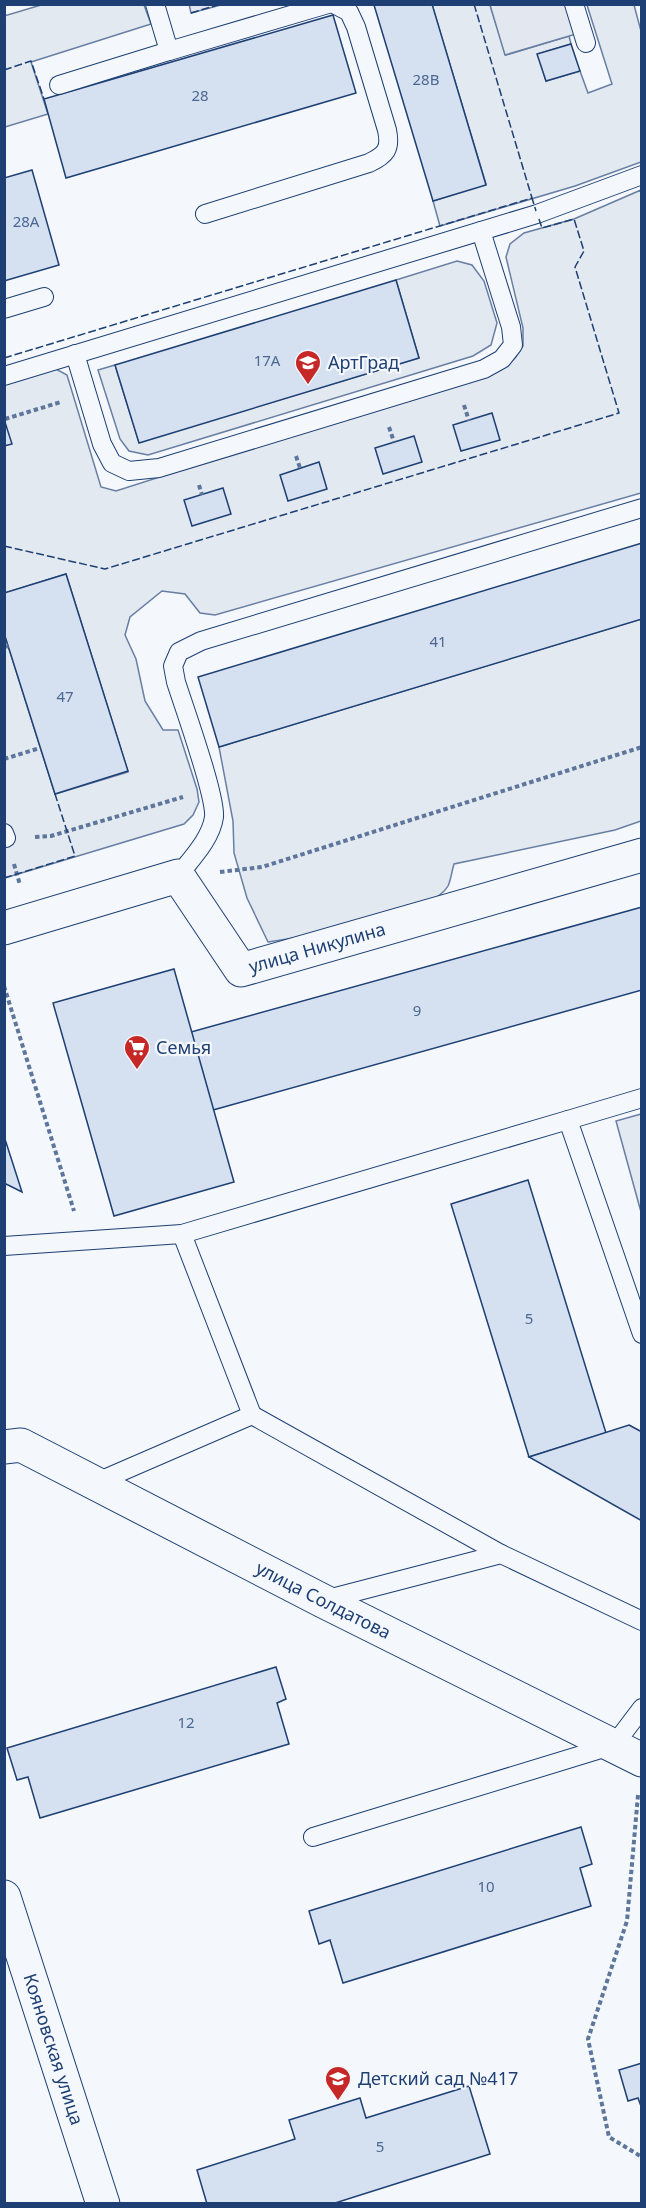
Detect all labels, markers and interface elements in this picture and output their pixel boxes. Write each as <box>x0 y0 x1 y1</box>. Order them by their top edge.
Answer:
house number: 28В <box>413 69 439 89</box>
house number: 28 <box>191 85 209 105</box>
house number: 28А <box>13 211 40 231</box>
school or university icon: АртГрад <box>293 348 323 386</box>
house number: 17А <box>254 350 281 370</box>
place label: АртГрад <box>328 350 399 374</box>
house number: 41 <box>429 631 447 651</box>
house number: 47 <box>56 686 74 706</box>
street label: улица Никулина <box>246 916 388 978</box>
house number: 9 <box>413 1000 421 1020</box>
supermarket icon: Семья <box>122 1033 152 1071</box>
place label: Семья <box>156 1035 211 1059</box>
house number: 5 <box>525 1308 533 1328</box>
street label: улица Солдатова <box>252 1555 395 1644</box>
house number: 12 <box>177 1712 195 1732</box>
house number: 10 <box>477 1876 495 1896</box>
street label: Кояновская улица <box>18 1970 90 2128</box>
school or university icon: Детский сад №417 <box>323 2064 353 2102</box>
place label: Детский сад №417 <box>358 2066 518 2090</box>
house number: 5 <box>376 2136 384 2156</box>

